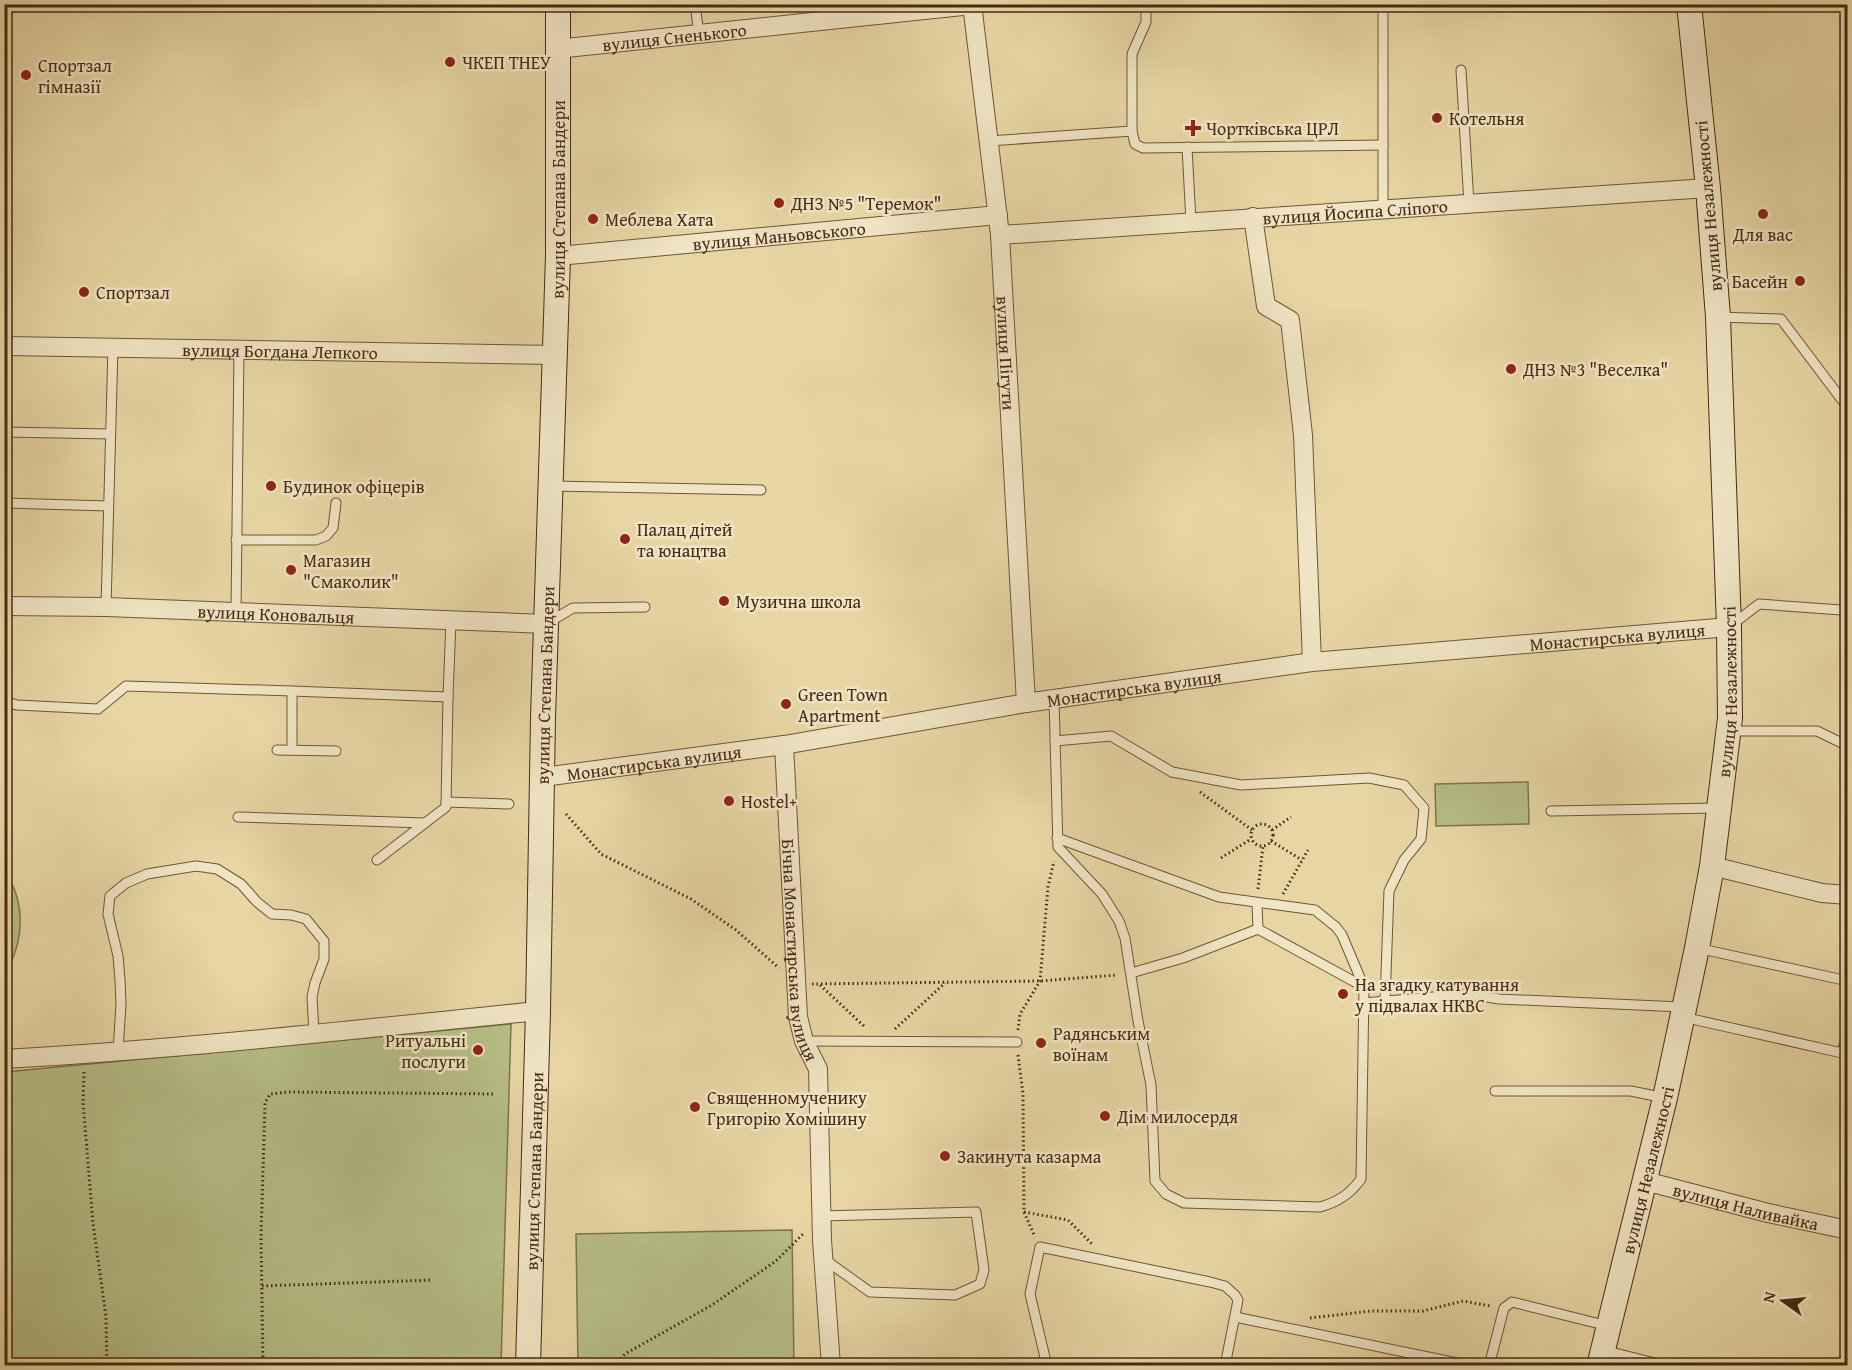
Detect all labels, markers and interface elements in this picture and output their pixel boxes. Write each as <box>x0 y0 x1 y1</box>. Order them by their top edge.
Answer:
street label: вулиця Сненького <box>601 15 748 58</box>
place label: ЧКЕП ТНЕУ <box>462 49 551 76</box>
place label: Спортзал гімназії <box>38 52 112 100</box>
marker: ЧКЕП ТНЕУ <box>443 55 457 69</box>
marker: Спортзал гімназії <box>19 68 33 82</box>
street label: вулиця Степана Бандери <box>543 100 572 299</box>
place label: Котельня <box>1449 105 1524 132</box>
marker: Котельня <box>1430 111 1444 125</box>
place label: Чортківська ЦРЛ <box>1206 115 1339 142</box>
marker: Чортківська ЦРЛ <box>1184 119 1202 137</box>
street label: вулиця Незалежності <box>1687 119 1729 293</box>
place label: ДНЗ №5 "Теремок" <box>790 190 941 217</box>
street label: вулиця Йосипа Сліпого <box>1262 192 1449 231</box>
marker: ДНЗ №5 "Теремок" <box>772 196 786 210</box>
place label: Меблева Хата <box>605 206 714 233</box>
marker: Для вас <box>1756 207 1770 221</box>
marker: Меблева Хата <box>586 212 600 226</box>
street label: вулиця Маньовського <box>691 214 867 257</box>
place label: Для вас <box>1732 221 1793 248</box>
place label: Басейн <box>1732 268 1788 295</box>
marker: Басейн <box>1793 274 1807 288</box>
place label: Спортзал <box>96 279 170 306</box>
marker: Спортзал <box>77 285 91 299</box>
street label: вулиця Пігути <box>990 295 1023 411</box>
street label: вулиця Богдана Лепкого <box>182 335 378 366</box>
place label: ДНЗ №3 "Веселка" <box>1522 356 1668 383</box>
marker: ДНЗ №3 "Веселка" <box>1504 362 1518 376</box>
place label: Будинок офіцерів <box>283 473 425 500</box>
marker: Будинок офіцерів <box>264 479 278 493</box>
place label: Палац дітей та юнацтва <box>637 516 733 564</box>
marker: Палац дітей та юнацтва <box>618 532 632 546</box>
place label: Магазин "Смаколик" <box>303 547 399 595</box>
marker: Магазин "Смаколик" <box>284 563 298 577</box>
street label: вулиця Степана Бандери <box>528 585 561 785</box>
place label: Музична школа <box>736 588 862 615</box>
marker: Музична школа <box>717 594 731 608</box>
street label: вулиця Коновальця <box>197 597 355 630</box>
street label: вулиця Незалежності <box>1709 606 1744 779</box>
street label: Монастирська вулиця <box>1529 616 1706 657</box>
street label: Монастирська вулиця <box>1045 662 1223 713</box>
place label: Green Town Apartment <box>798 681 888 729</box>
marker: Green Town Apartment <box>779 697 793 711</box>
street label: Монастирська вулиця <box>565 737 743 787</box>
place label: Hostel+ <box>741 788 797 815</box>
marker: Hostel+ <box>722 794 736 808</box>
street label: Бічна Монастирська вулиця <box>775 838 825 1066</box>
place label: На згадку катування у підвалах НКВС <box>1354 971 1519 1019</box>
marker: На згадку катування у підвалах НКВС <box>1336 987 1350 1001</box>
place label: Радянським воїнам <box>1053 1020 1150 1068</box>
place label: Ритуальні послуги <box>385 1027 466 1075</box>
marker: Радянським воїнам <box>1034 1036 1048 1050</box>
marker: Ритуальні послуги <box>471 1043 485 1057</box>
street label: вулиця Степана Бандери <box>517 1071 550 1271</box>
place label: Священномученику Григорію Хомішину <box>707 1084 867 1132</box>
street label: вулиця Незалежності <box>1614 1084 1681 1256</box>
marker: Священномученику Григорію Хомішину <box>688 1100 702 1114</box>
place label: Дім милосердя <box>1116 1103 1238 1130</box>
marker: Дім милосердя <box>1098 1109 1112 1123</box>
place label: Закинута казарма <box>957 1143 1102 1170</box>
marker: Закинута казарма <box>938 1149 952 1163</box>
street label: вулиця Наливайка <box>1670 1175 1822 1237</box>
north arrow <box>1753 1271 1813 1331</box>
text: N <box>1756 1289 1782 1305</box>

